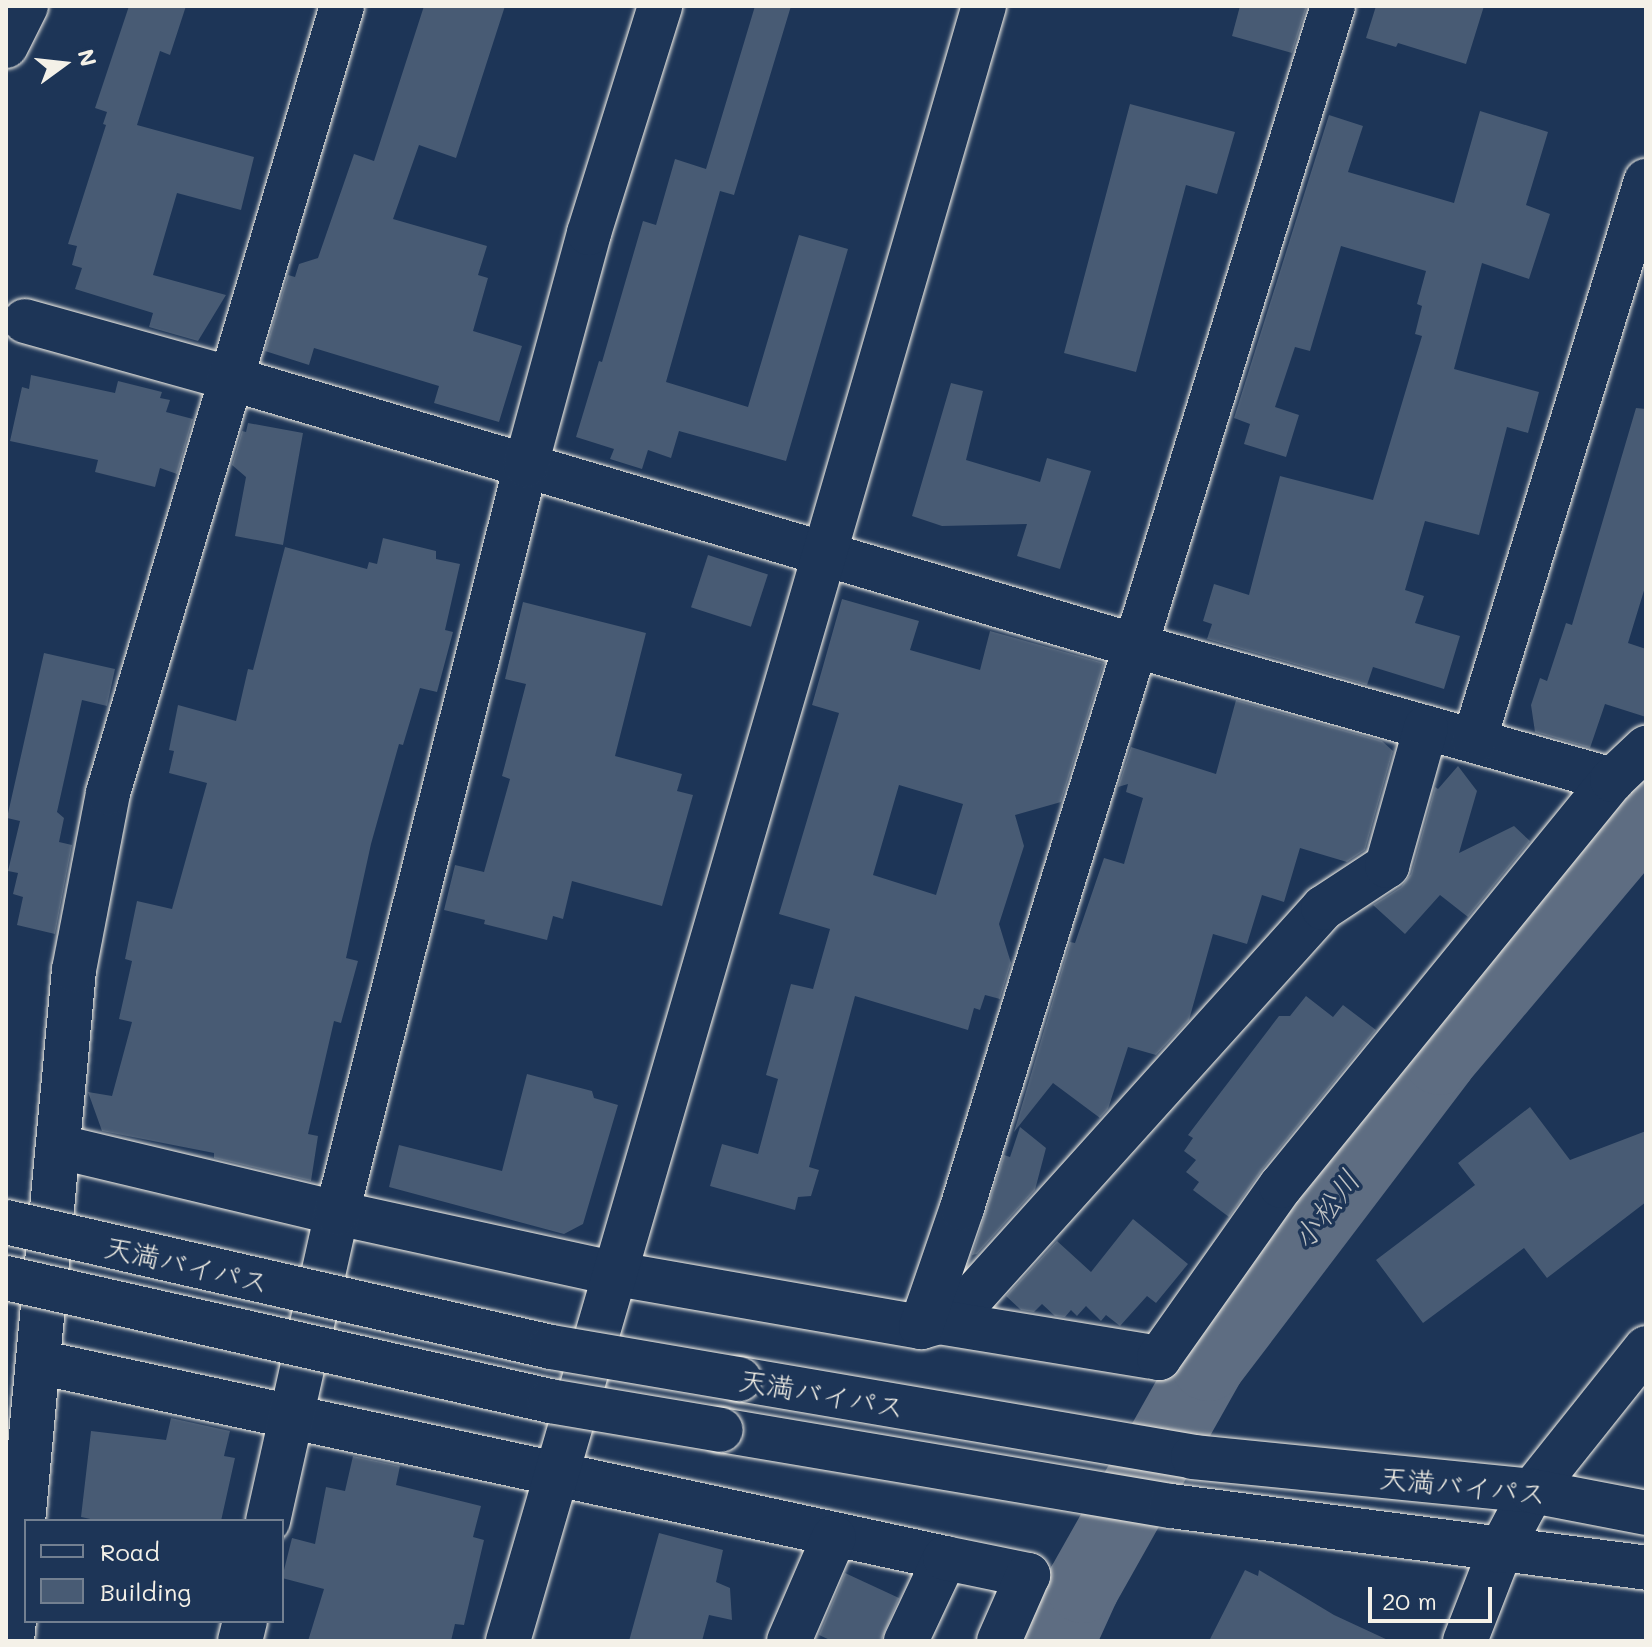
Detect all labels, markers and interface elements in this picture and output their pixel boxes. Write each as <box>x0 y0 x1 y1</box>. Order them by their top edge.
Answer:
north arrow <box>24 24 104 104</box>
text: N <box>71 46 104 69</box>
water label: 小松川 <box>1284 1162 1366 1256</box>
street label: 天満バイパス <box>101 1229 273 1299</box>
street label: 天満バイパス <box>736 1362 908 1424</box>
street label: 天満バイパス <box>1378 1460 1548 1510</box>
legend <box>24 1519 284 1623</box>
text: Road <box>100 1536 160 1567</box>
scale bar <box>1372 1571 1496 1621</box>
text: Building <box>100 1576 191 1607</box>
text: 20 m <box>1382 1585 1437 1616</box>

